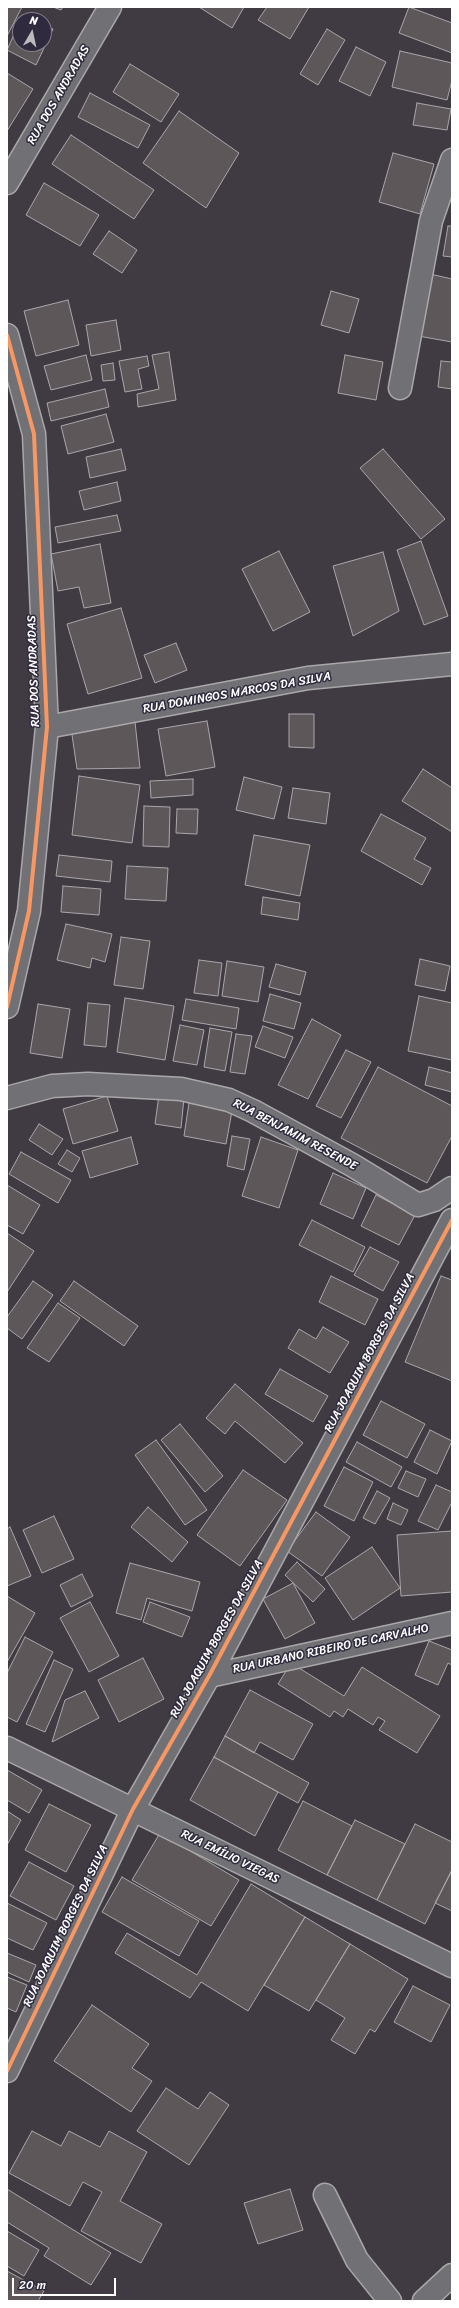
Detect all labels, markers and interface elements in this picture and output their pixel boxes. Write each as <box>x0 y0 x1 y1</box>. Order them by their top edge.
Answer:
text: N <box>29 11 39 31</box>
north arrow <box>12 12 52 52</box>
street label: RUA DOS ANDRADAS <box>25 43 93 147</box>
street label: RUA DOS ANDRADAS <box>25 615 43 727</box>
street label: RUA DOMINGOS MARCOS DA SILVA <box>142 669 332 717</box>
street label: RUA BENJAMIM RESENDE <box>231 1096 359 1174</box>
street label: RUA JOAQUIM BORGES DA SILVA <box>322 1271 418 1435</box>
street label: RUA JOAQUIM BORGES DA SILVA <box>168 1558 266 1720</box>
street label: RUA URBANO RIBEIRO DE CARVALHO <box>232 1621 430 1677</box>
street label: RUA EMÍLIO VIEGAS <box>179 1827 281 1887</box>
street label: RUA JOAQUIM BORGES DA SILVA <box>21 1843 111 2009</box>
scale bar <box>14 2270 118 2296</box>
text: 20 m <box>19 2274 46 2296</box>

